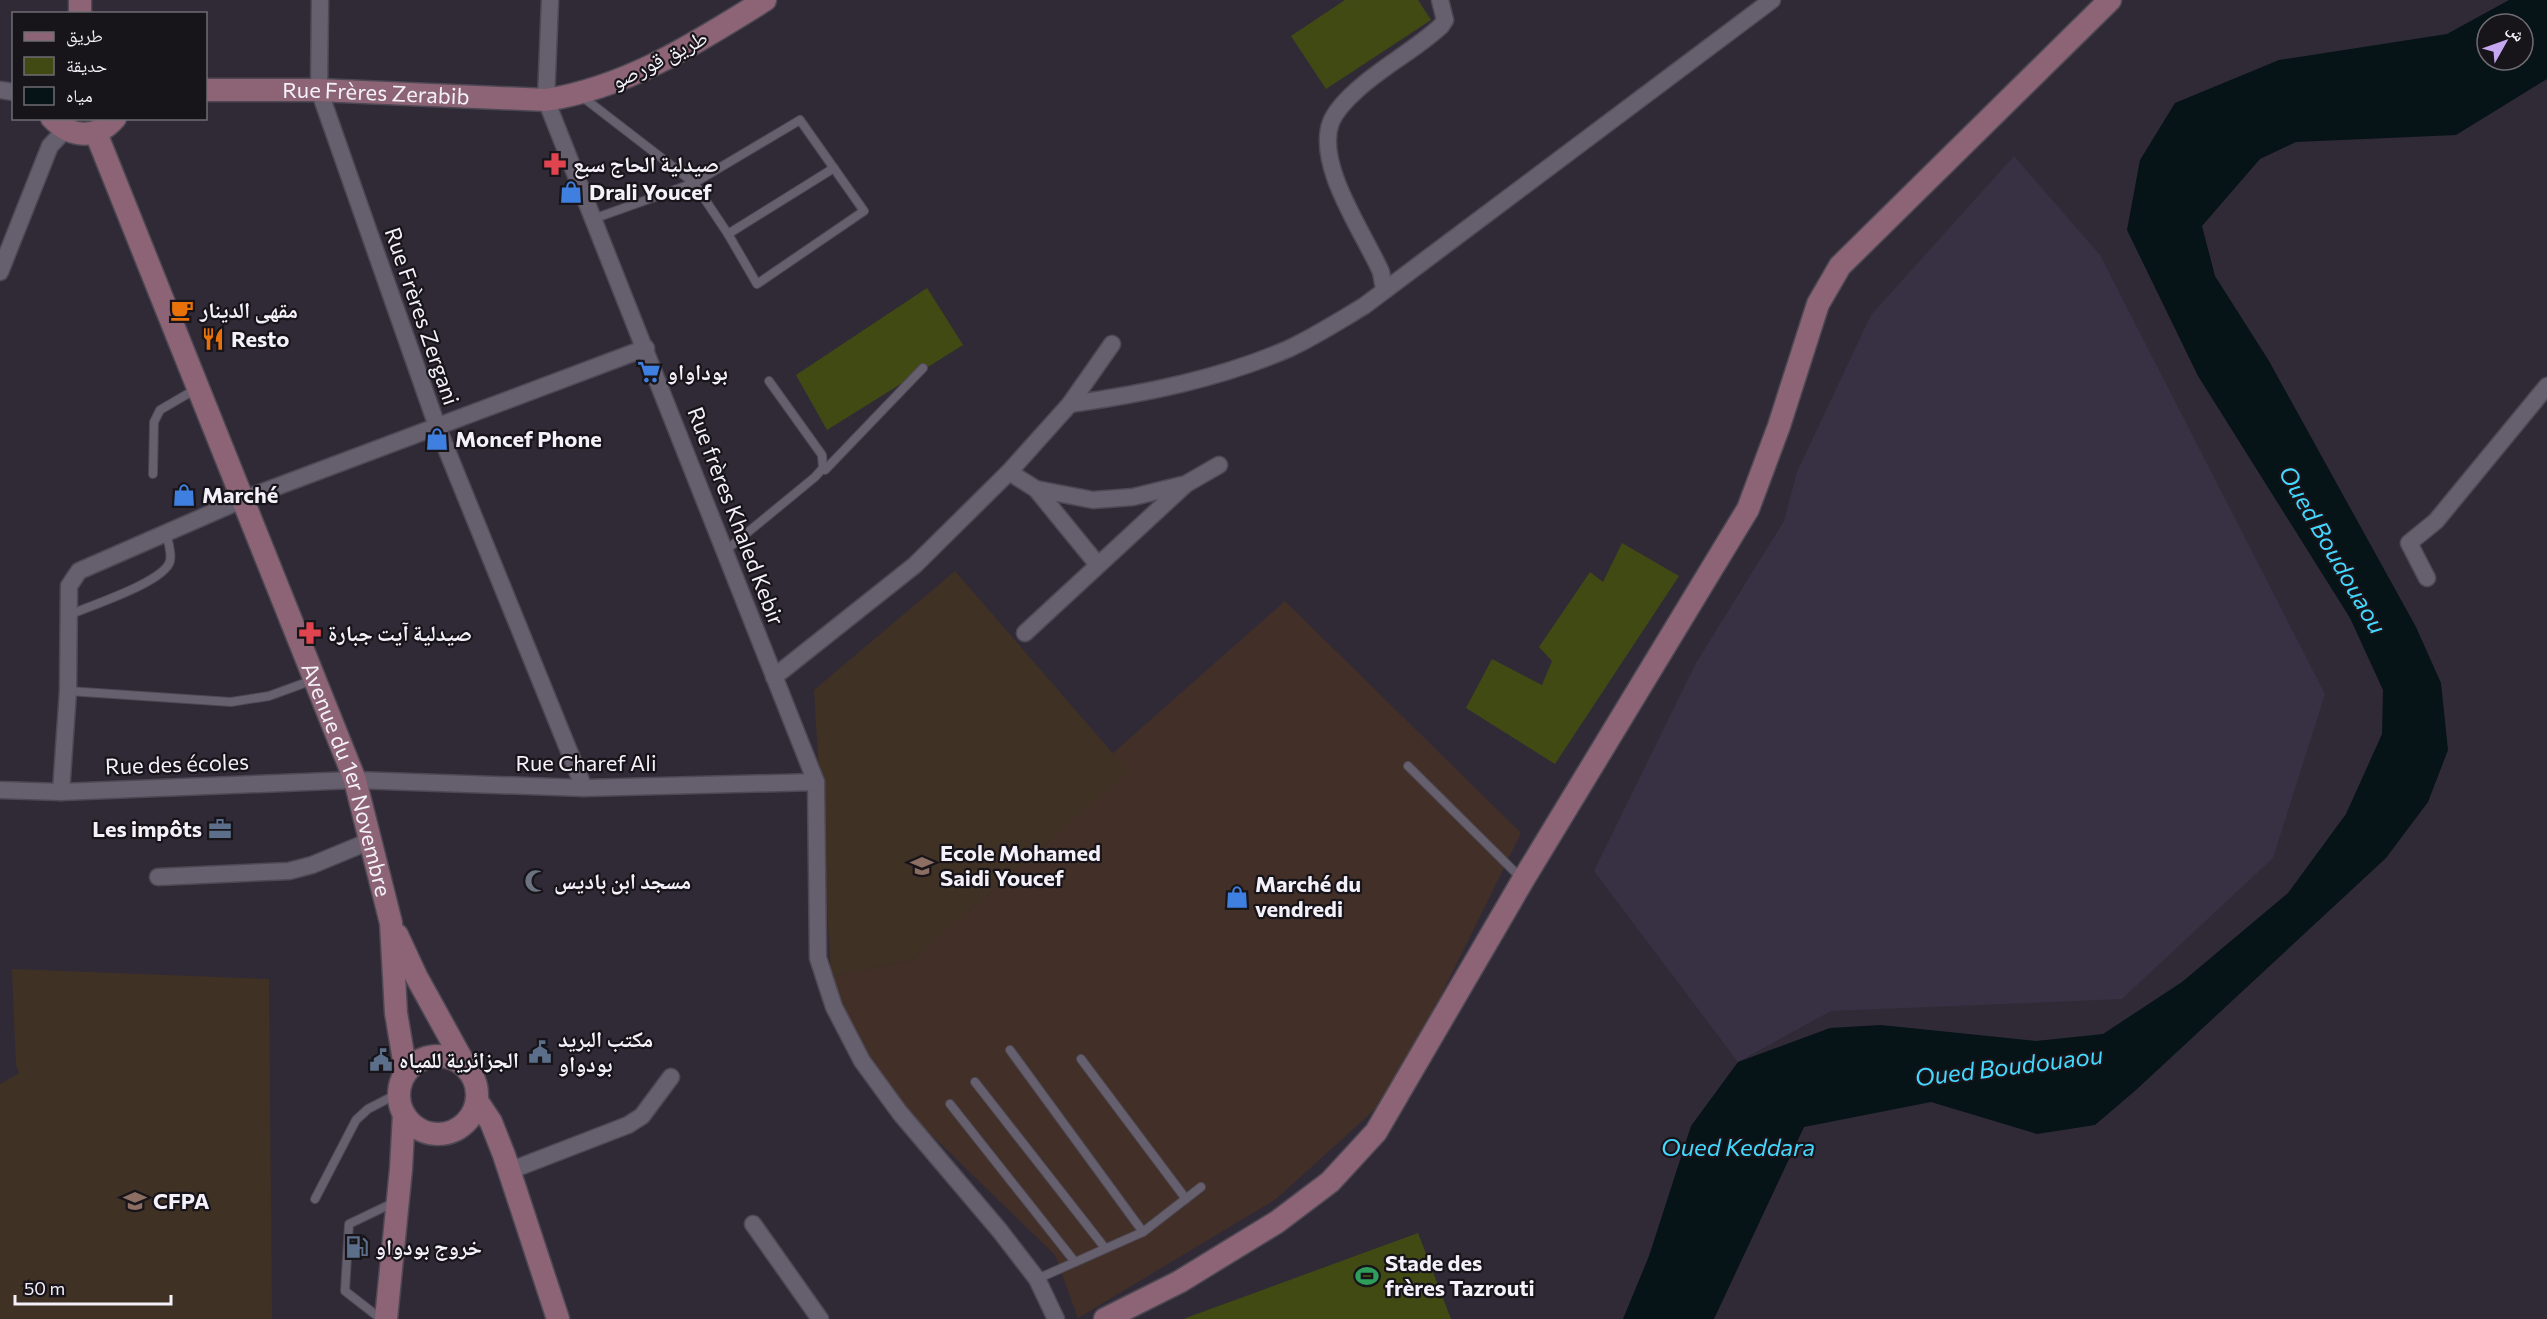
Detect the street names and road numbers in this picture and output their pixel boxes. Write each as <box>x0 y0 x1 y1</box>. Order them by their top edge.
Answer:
street label: طريق قورصو <box>606 23 712 95</box>
street label: Rue Frères Zerabib <box>282 76 470 110</box>
street label: Rue Frères Zergani <box>379 224 466 408</box>
street label: Rue frères Khaled Kebir <box>682 403 791 629</box>
street label: Avenue du 1er Novembre <box>296 658 398 899</box>
street label: Rue des écoles <box>105 747 249 780</box>
street label: Rue Charef Ali <box>515 749 657 776</box>

